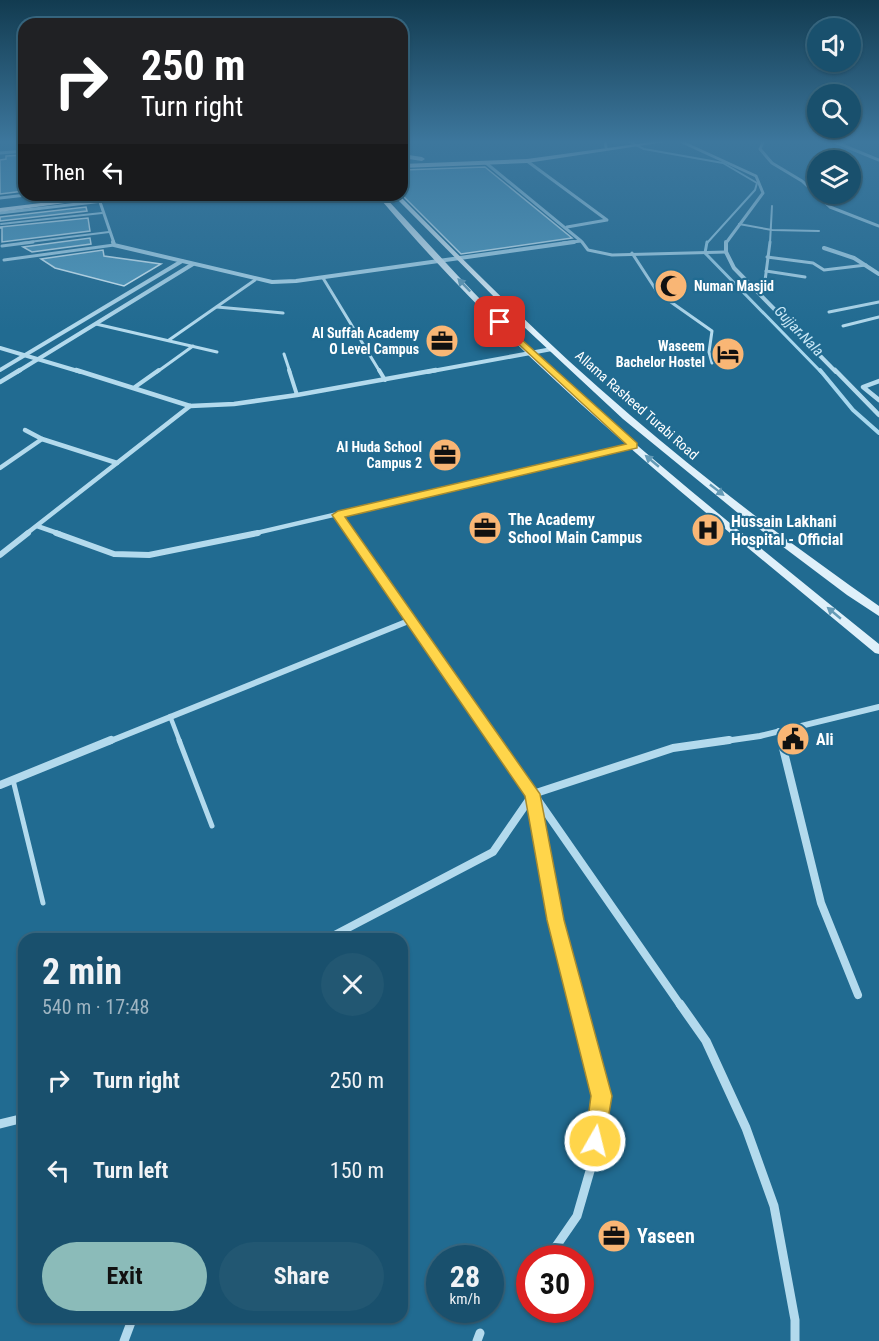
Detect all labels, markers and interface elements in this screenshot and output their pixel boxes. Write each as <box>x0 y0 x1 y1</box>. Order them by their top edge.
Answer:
map controls <box>807 18 861 204</box>
button: sound <box>807 18 861 72</box>
text: 250 m <box>141 41 246 90</box>
icon: right <box>42 42 120 120</box>
button: search <box>807 84 861 138</box>
text: Turn right <box>141 91 243 123</box>
button: layers <box>807 150 861 204</box>
icon: left <box>97 156 130 189</box>
text: Then <box>42 160 85 185</box>
mosque icon: Numan Masjid <box>653 268 689 304</box>
place label: Numan Masjid <box>694 278 774 294</box>
one-way arrow <box>457 279 471 293</box>
pin <box>474 296 525 347</box>
water label: Gujjar Nala <box>771 302 827 360</box>
icon: arrive <box>483 305 516 338</box>
office icon: Al Suffah Academy O Level Campus <box>424 323 460 359</box>
place label: Al Suffah Academy O Level Campus <box>312 325 420 357</box>
hotel icon: Waseem Bachelor Hostel <box>710 336 746 372</box>
place label: Waseem Bachelor Hostel <box>616 338 705 370</box>
street label: Allama Rasheed Turabi Road <box>572 347 702 463</box>
office icon: Al Huda School Campus 2 <box>427 437 463 473</box>
place label: Al Huda School Campus 2 <box>336 439 422 471</box>
one-way arrow <box>645 455 660 468</box>
one-way arrow <box>710 484 725 496</box>
office icon: The Academy School Main Campus <box>467 510 503 546</box>
place label: The Academy School Main Campus <box>508 510 642 547</box>
hospital icon: Hussain Lakhani Hospital - Official <box>690 512 726 548</box>
place label: Hussain Lakhani Hospital - Official <box>731 512 843 549</box>
one-way arrow <box>827 607 842 620</box>
public building icon: Ali <box>775 721 811 757</box>
place label: Ali <box>816 730 834 749</box>
text: 2 min <box>42 951 122 993</box>
button: close <box>321 953 384 1016</box>
text: 540 m · 17:48 <box>42 995 149 1019</box>
icon: right <box>42 1064 75 1097</box>
text: Turn right <box>93 1068 180 1093</box>
text: 250 m <box>330 1068 384 1093</box>
position arrow <box>563 1109 627 1173</box>
icon: left <box>42 1154 75 1187</box>
text: Turn left <box>93 1158 168 1183</box>
text: 150 m <box>330 1158 384 1183</box>
office icon: Yaseen <box>596 1218 632 1254</box>
place label: Yaseen <box>637 1224 695 1248</box>
button: Exit <box>42 1242 207 1311</box>
button: Share <box>219 1242 384 1311</box>
speed limit sign: 30 <box>516 1245 594 1323</box>
text: 28 <box>450 1259 480 1294</box>
text: km/h <box>450 1290 480 1308</box>

